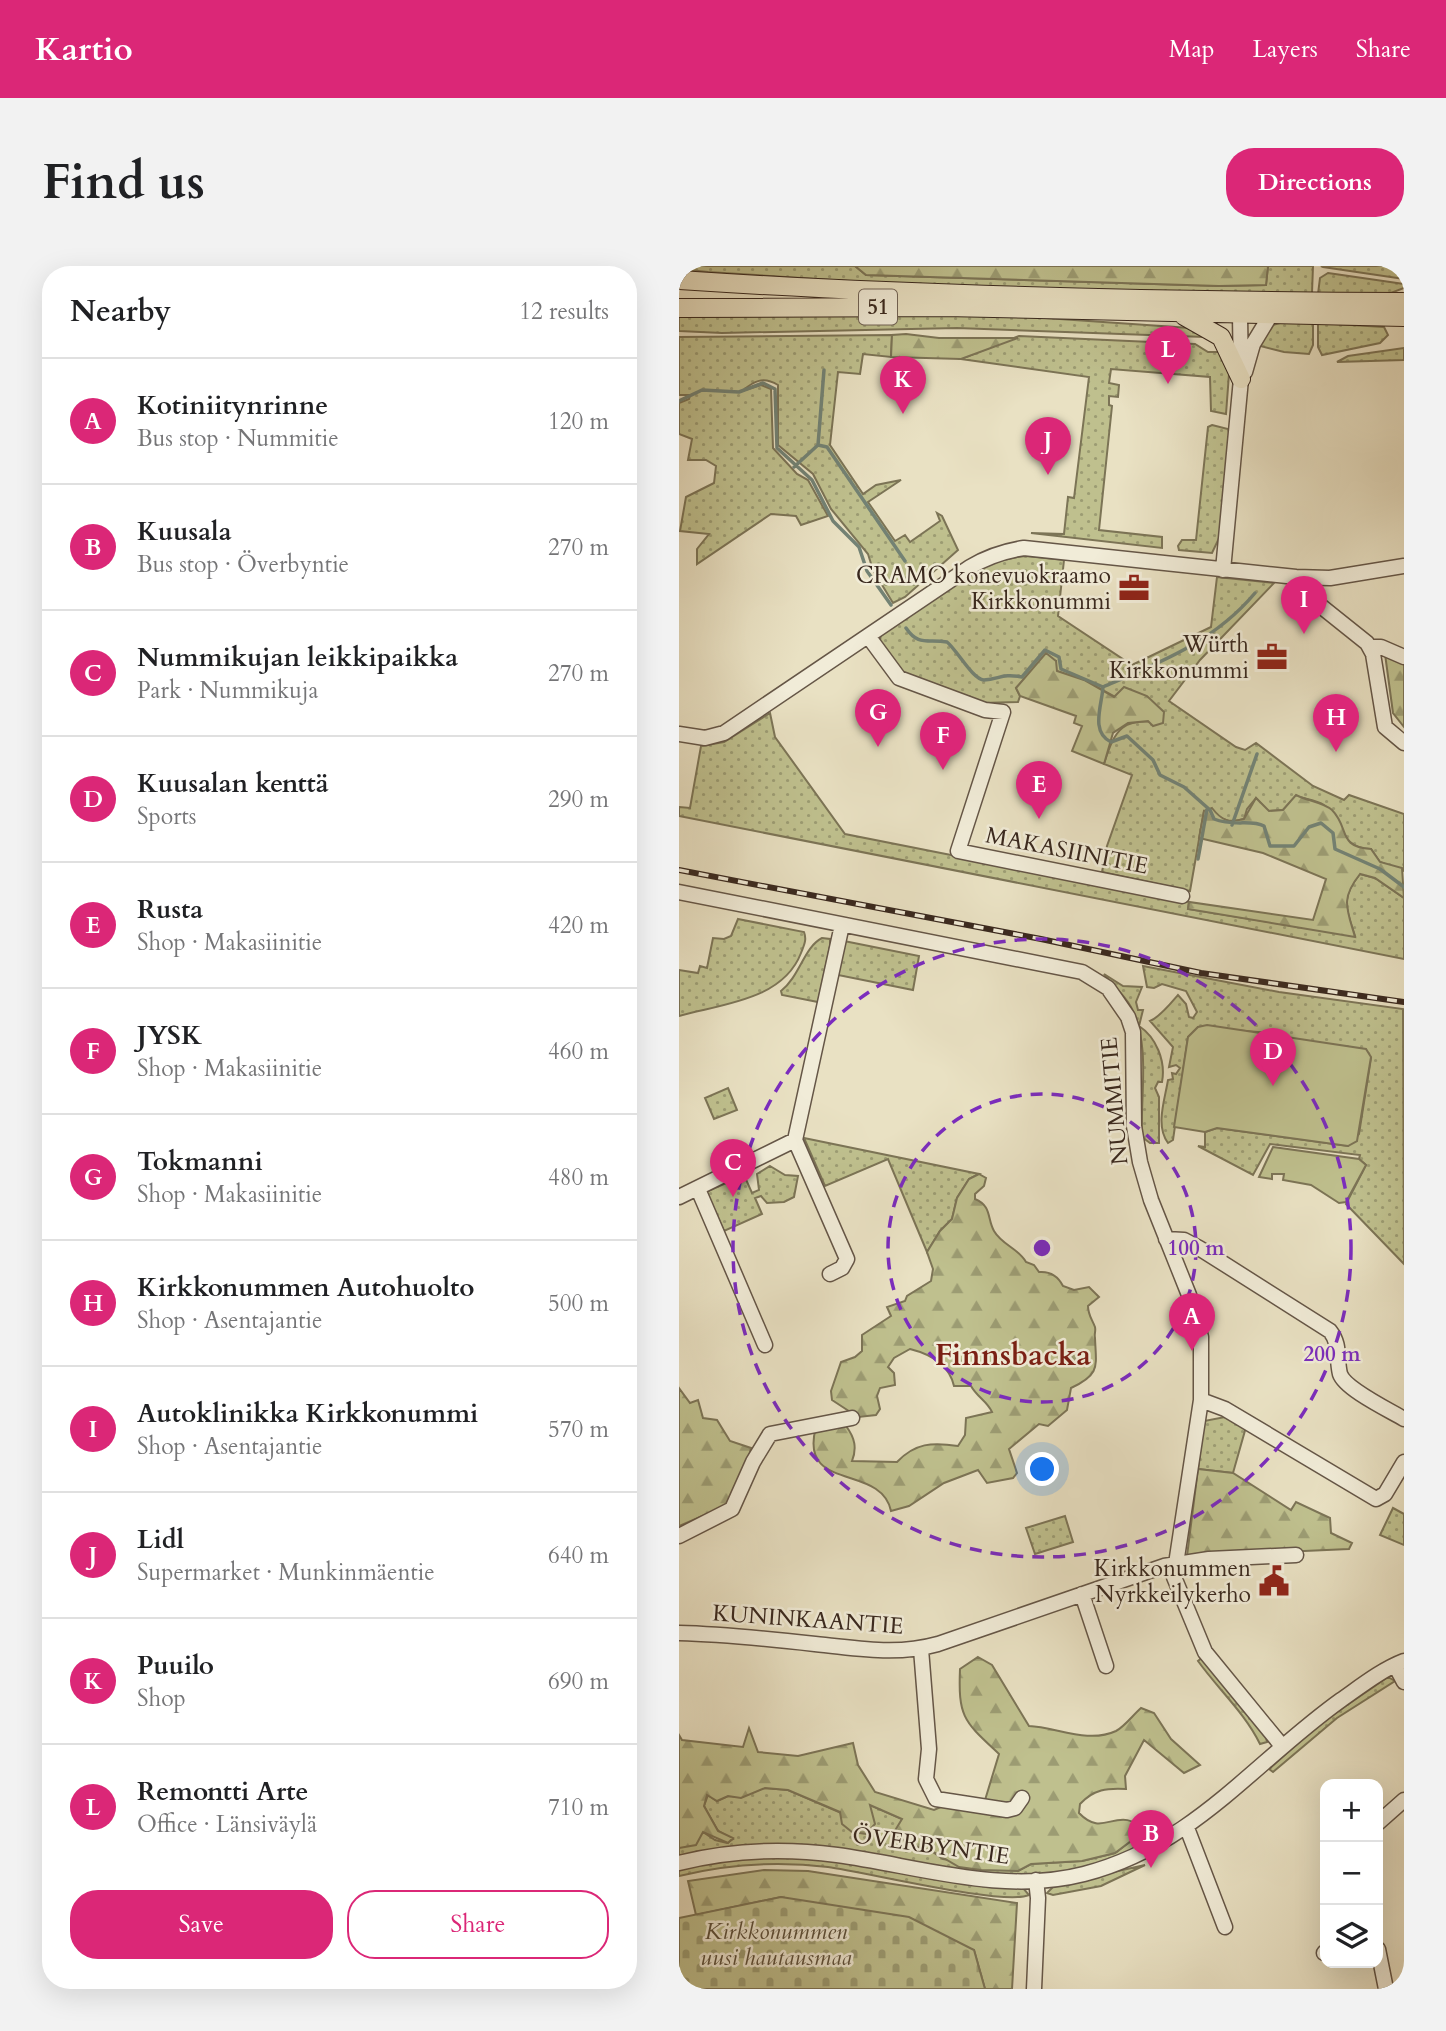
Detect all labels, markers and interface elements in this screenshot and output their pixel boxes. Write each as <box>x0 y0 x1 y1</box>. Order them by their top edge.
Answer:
text: Kartio <box>35 27 133 72</box>
text: Map <box>1169 33 1215 66</box>
text: Layers <box>1253 33 1318 66</box>
text: Share <box>1356 33 1411 66</box>
button: Directions <box>1226 148 1404 217</box>
text: Find us <box>42 149 205 216</box>
road number: 51 <box>859 289 897 324</box>
text: Nearby <box>70 291 171 332</box>
text: 12 results <box>519 296 609 327</box>
pin: L <box>1145 326 1191 384</box>
pin: K <box>880 356 926 414</box>
text: Kotiniitynrinne <box>137 388 328 423</box>
text: A <box>84 406 102 437</box>
text: 120 m <box>548 406 609 437</box>
pin: J <box>1025 417 1071 475</box>
text: Bus stop · Nummitie <box>137 423 339 454</box>
text: Kuusala <box>137 514 232 549</box>
text: B <box>85 532 101 563</box>
text: 270 m <box>548 532 609 563</box>
text: Bus stop · Överbyntie <box>137 549 349 580</box>
place label: CRAMO konevuokraamo Kirkkonummi <box>856 560 1111 617</box>
office icon: CRAMO konevuokraamo Kirkkonummi <box>1117 571 1151 605</box>
pin: I <box>1281 576 1327 634</box>
place label: Würth Kirkkonummi <box>1109 629 1249 686</box>
text: Nummikujan leikkipaikka <box>137 640 458 675</box>
office icon: Würth Kirkkonummi <box>1255 640 1289 674</box>
text: C <box>84 658 102 689</box>
text: 270 m <box>548 658 609 689</box>
text: Park · Nummikuja <box>137 675 318 706</box>
pin: G <box>855 689 901 747</box>
pin: H <box>1313 694 1359 752</box>
pin: F <box>920 712 966 770</box>
pin: E <box>1016 761 1062 819</box>
text: Kuusalan kenttä <box>137 766 329 801</box>
text: D <box>83 784 103 815</box>
text: 290 m <box>548 784 609 815</box>
text: Sports <box>137 801 197 832</box>
street label: MAKASIINITIE <box>983 820 1151 881</box>
text: Rusta <box>137 892 203 927</box>
text: E <box>86 910 100 941</box>
text: 420 m <box>548 910 609 941</box>
text: Shop · Makasiinitie <box>137 927 322 958</box>
text: JYSK <box>137 1018 202 1053</box>
pin: D <box>1250 1028 1296 1086</box>
text: F <box>86 1036 100 1067</box>
text: 460 m <box>548 1036 609 1067</box>
street label: NUMMITIE <box>1093 1036 1136 1166</box>
text: Shop · Makasiinitie <box>137 1053 322 1084</box>
pin: C <box>710 1139 756 1197</box>
text: Tokmanni <box>137 1144 263 1179</box>
text: G <box>84 1162 102 1193</box>
text: 480 m <box>548 1162 609 1193</box>
text: Shop · Makasiinitie <box>137 1179 322 1210</box>
text: 100 m <box>1167 1234 1225 1263</box>
centre of rings <box>1030 1236 1054 1260</box>
text: Kirkkonummen Autohuolto <box>137 1270 474 1305</box>
text: H <box>83 1288 103 1319</box>
text: 500 m <box>548 1288 609 1319</box>
pin: A <box>1169 1293 1215 1351</box>
text: Shop · Asentajantie <box>137 1305 322 1336</box>
district label: Finnsbacka <box>935 1335 1091 1376</box>
text: 200 m <box>1303 1340 1361 1369</box>
text: Autoklinikka Kirkkonummi <box>137 1396 478 1431</box>
text: I <box>89 1414 97 1445</box>
text: 570 m <box>548 1414 609 1445</box>
text: Shop · Asentajantie <box>137 1431 322 1462</box>
your location <box>1025 1452 1059 1486</box>
text: Lidl <box>137 1522 184 1557</box>
text: J <box>89 1540 97 1571</box>
text: 640 m <box>548 1540 609 1571</box>
place label: Kirkkonummen Nyrkkeilykerho <box>1094 1553 1251 1610</box>
text: Supermarket · Munkinmäentie <box>137 1557 435 1588</box>
public building icon: Kirkkonummen Nyrkkeilykerho <box>1257 1564 1291 1598</box>
street label: KUNINKAANTIE <box>711 1597 904 1642</box>
text: Puuilo <box>137 1648 214 1683</box>
text: K <box>84 1666 102 1697</box>
text: 690 m <box>548 1666 609 1697</box>
text: Shop <box>137 1683 186 1714</box>
text: Remontti Arte <box>137 1774 308 1809</box>
map controls <box>1320 1779 1383 1968</box>
button: + <box>1320 1779 1383 1842</box>
text: L <box>86 1792 100 1823</box>
text: 710 m <box>548 1792 609 1823</box>
text: Office · Länsiväylä <box>137 1809 317 1840</box>
pin: B <box>1128 1810 1174 1868</box>
street label: ÖVERBYNTIE <box>850 1819 1011 1872</box>
button: − <box>1320 1842 1383 1905</box>
button: Save <box>70 1890 333 1959</box>
button: Share <box>347 1890 609 1959</box>
button: layers <box>1320 1905 1383 1968</box>
park label: Kirkkonummen uusi hautausmaa <box>700 1916 852 1973</box>

